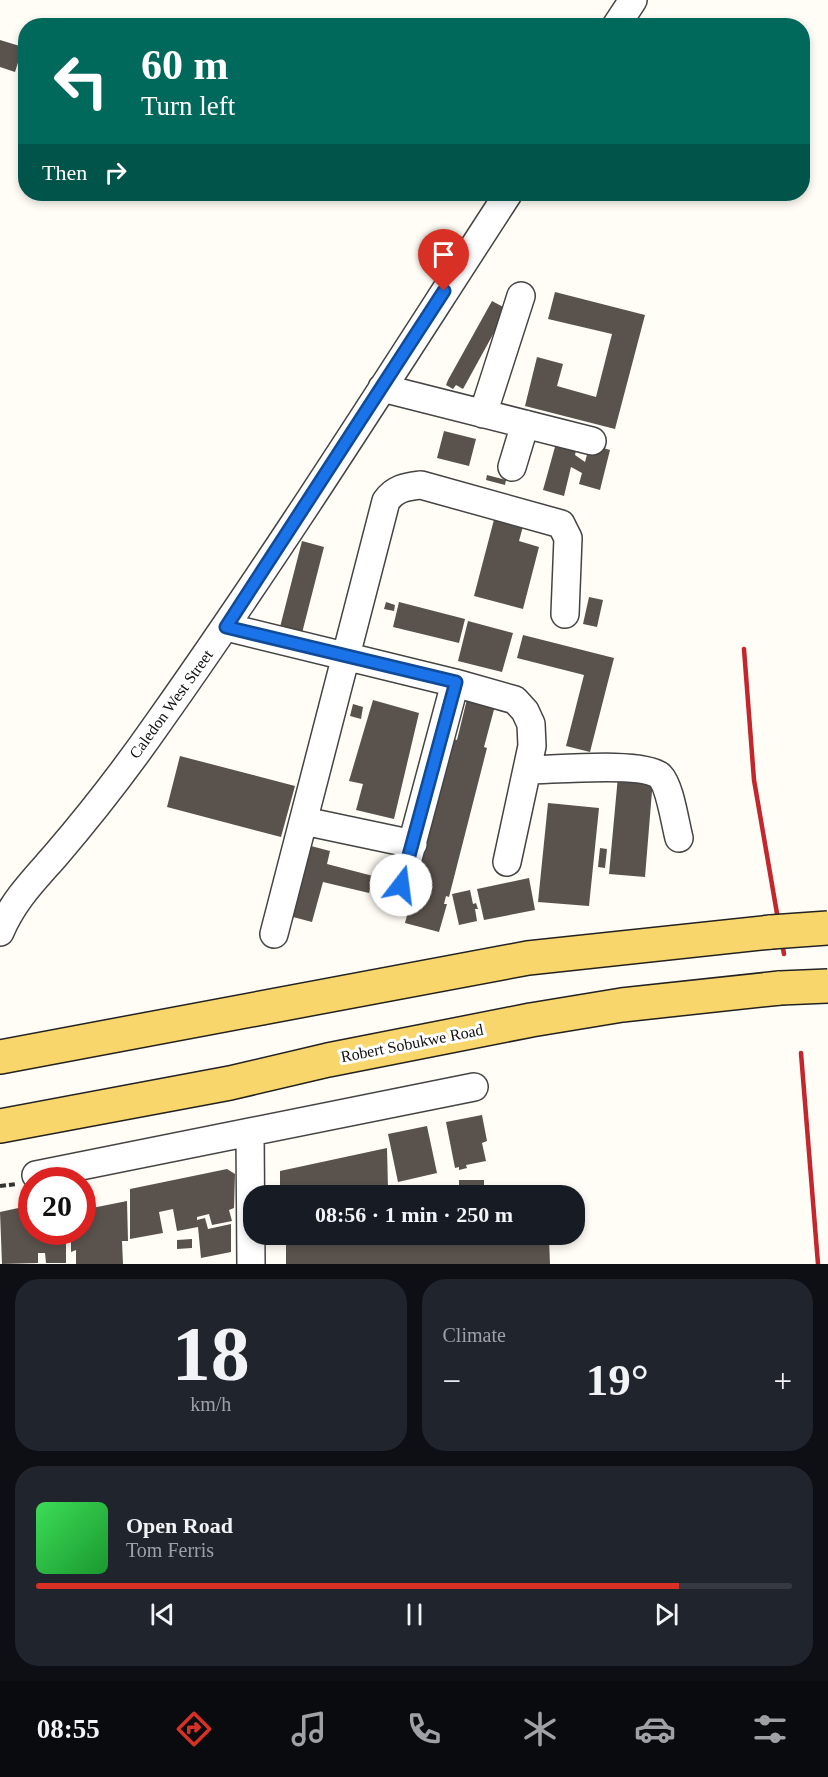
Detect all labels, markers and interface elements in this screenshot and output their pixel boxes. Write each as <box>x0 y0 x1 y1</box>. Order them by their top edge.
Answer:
icon: left <box>42 42 120 120</box>
text: 60 m <box>141 42 229 88</box>
text: Turn left <box>141 91 235 121</box>
icon: right <box>99 156 132 189</box>
text: Then <box>42 160 87 185</box>
pin <box>418 229 469 291</box>
icon: arrive <box>427 238 460 271</box>
street label: Caledon West Street <box>126 646 216 762</box>
position arrow <box>369 853 433 917</box>
street label: Robert Sobukwe Road <box>339 1021 485 1065</box>
speed limit sign: 20 <box>18 1167 96 1245</box>
text: 08:56 · 1 min · 250 m <box>315 1202 513 1227</box>
text: 18 <box>172 1310 250 1397</box>
text: Climate <box>443 1324 506 1346</box>
text: 19° <box>586 1355 649 1405</box>
text: − <box>443 1363 461 1399</box>
text: + <box>773 1363 792 1399</box>
text: km/h <box>190 1393 231 1415</box>
text: Open Road <box>126 1513 233 1538</box>
text: Tom Ferris <box>126 1539 214 1561</box>
icon: previous <box>146 1598 179 1631</box>
icon: pause <box>398 1598 431 1631</box>
icon: next <box>650 1598 683 1631</box>
icon: directions <box>173 1708 215 1750</box>
icon: music <box>288 1708 330 1750</box>
icon: phone <box>403 1708 445 1750</box>
icon: climate <box>519 1708 561 1750</box>
icon: car <box>634 1708 676 1750</box>
icon: filters <box>749 1708 791 1750</box>
text: 08:55 <box>37 1714 100 1744</box>

